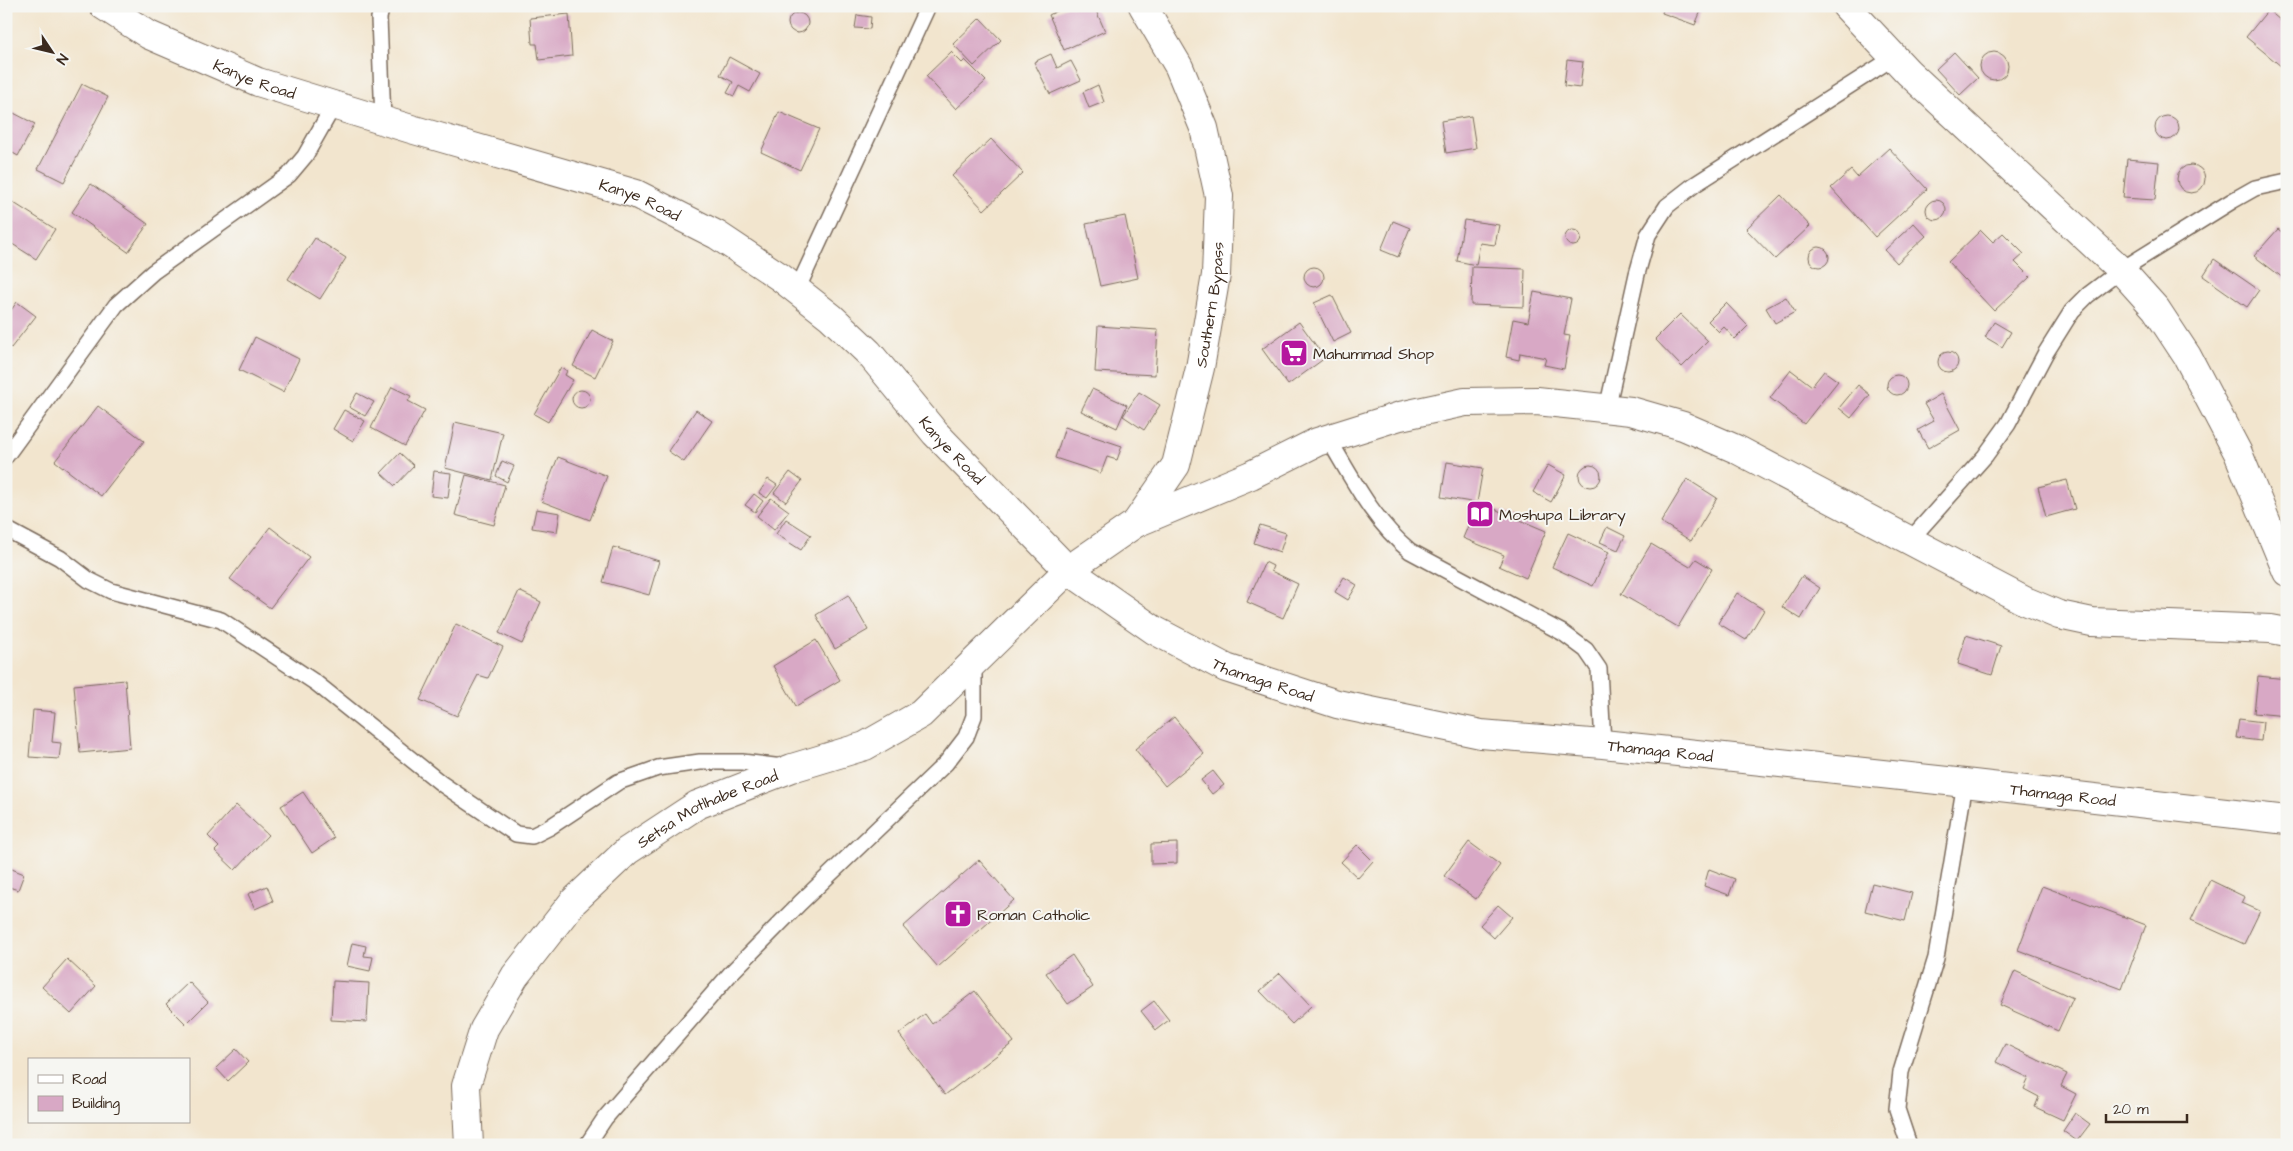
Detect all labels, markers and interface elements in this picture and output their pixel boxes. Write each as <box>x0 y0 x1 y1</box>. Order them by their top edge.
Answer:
north arrow <box>28 28 78 78</box>
text: N <box>51 50 73 68</box>
street label: Kanye Road <box>210 54 298 105</box>
street label: Kanye Road <box>596 174 684 227</box>
street label: Southern Bypass <box>1190 241 1229 369</box>
supermarket icon: Mahummad Shop <box>1279 338 1309 368</box>
place label: Mahummad Shop <box>1313 343 1434 365</box>
street label: Kanye Road <box>914 412 989 490</box>
library icon: Moshupa Library <box>1465 499 1495 529</box>
place label: Moshupa Library <box>1499 504 1626 527</box>
street label: Thamaga Road <box>1208 653 1317 708</box>
street label: Thamaga Road <box>1606 735 1714 768</box>
street label: Setsa Motlhabe Road <box>633 765 781 854</box>
street label: Thamaga Road <box>2009 778 2117 812</box>
church icon: Roman Catholic <box>943 899 973 929</box>
place label: Roman Catholic <box>977 904 1090 926</box>
legend <box>28 1058 190 1124</box>
text: Road <box>72 1069 107 1090</box>
scale bar <box>2106 1091 2187 1123</box>
text: Building <box>72 1093 120 1115</box>
text: 20 m <box>2113 1099 2149 1120</box>

